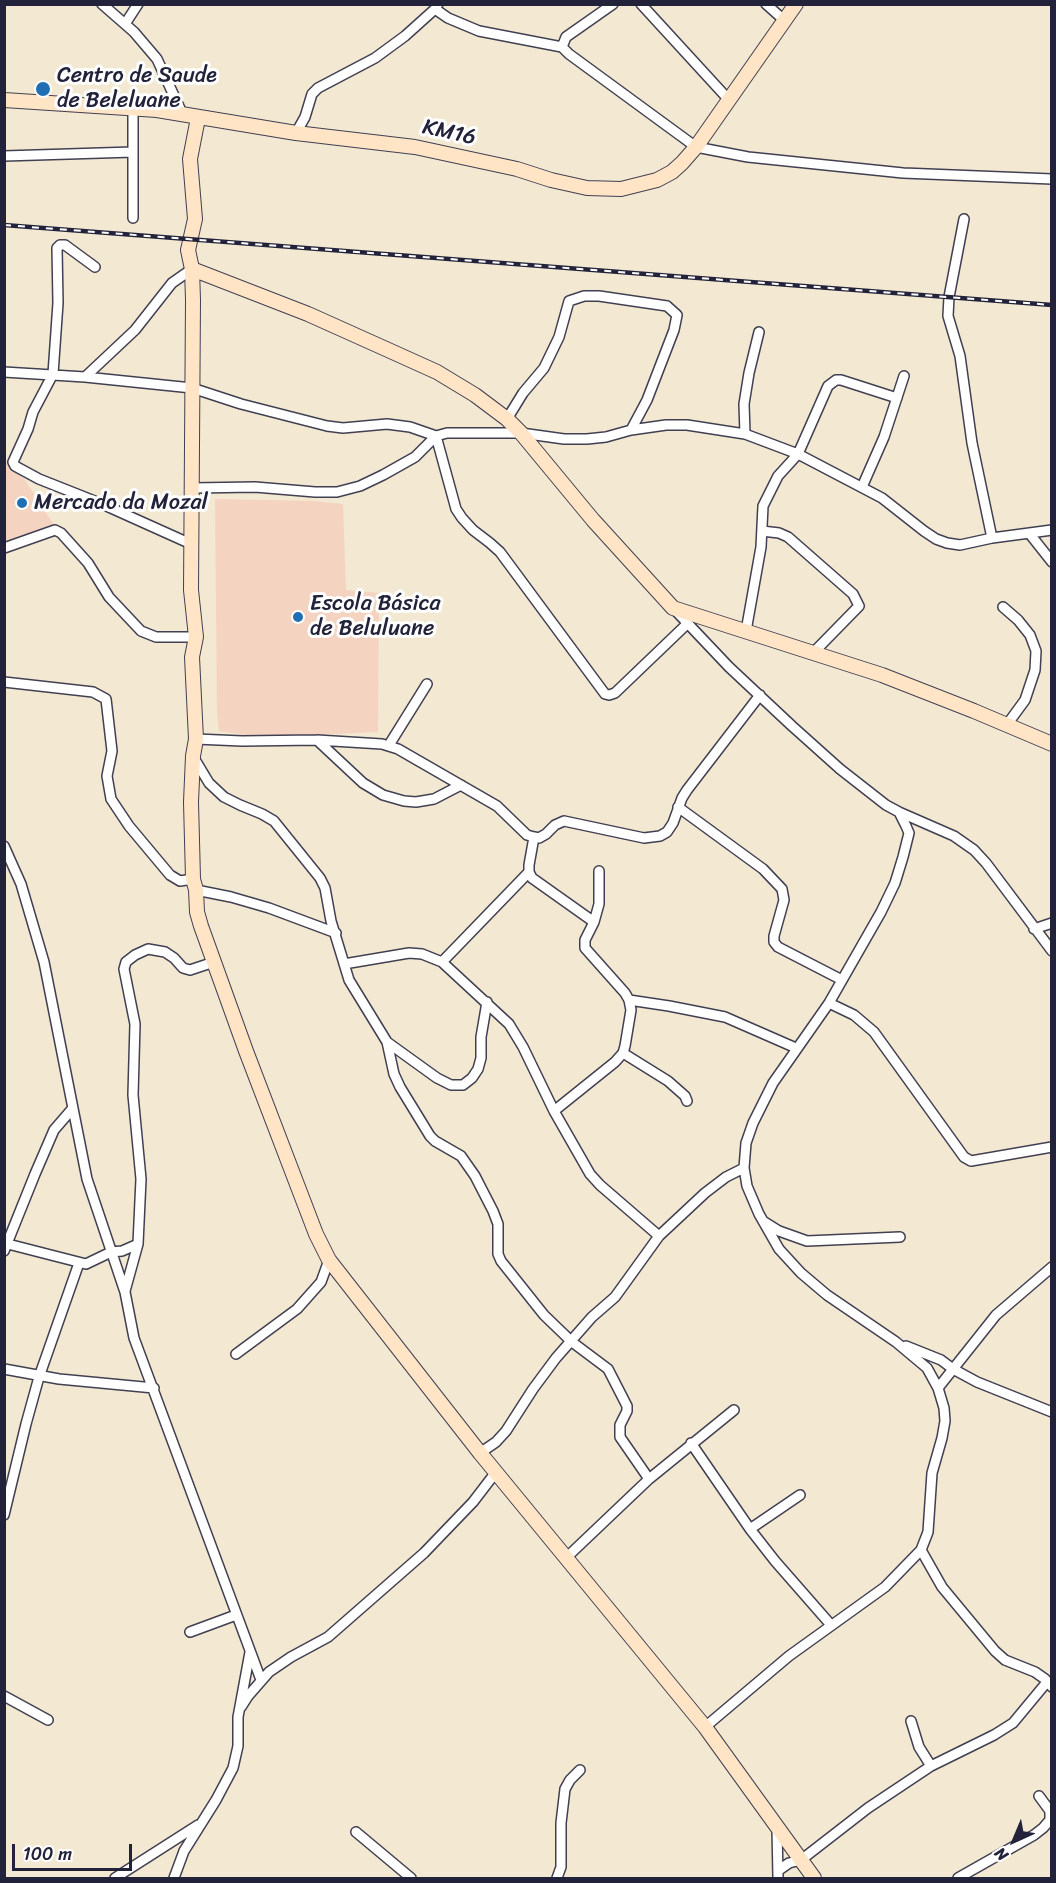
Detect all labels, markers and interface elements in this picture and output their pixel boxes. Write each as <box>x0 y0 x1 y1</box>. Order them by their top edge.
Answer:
place label: Centro de Saude de Beleluane <box>57 63 217 114</box>
marker: Centro de Saude de Beleluane <box>34 80 52 98</box>
street label: KM16 <box>420 114 478 152</box>
place label: Mercado da Mozal <box>34 490 208 516</box>
marker: Mercado da Mozal <box>15 496 29 510</box>
place label: Escola Básica de Beluluane <box>310 591 441 642</box>
marker: Escola Básica de Beluluane <box>291 610 305 624</box>
north arrow <box>984 1811 1044 1871</box>
scale bar <box>15 1832 135 1870</box>
text: 100 m <box>23 1838 72 1870</box>
text: N <box>987 1840 1015 1869</box>

